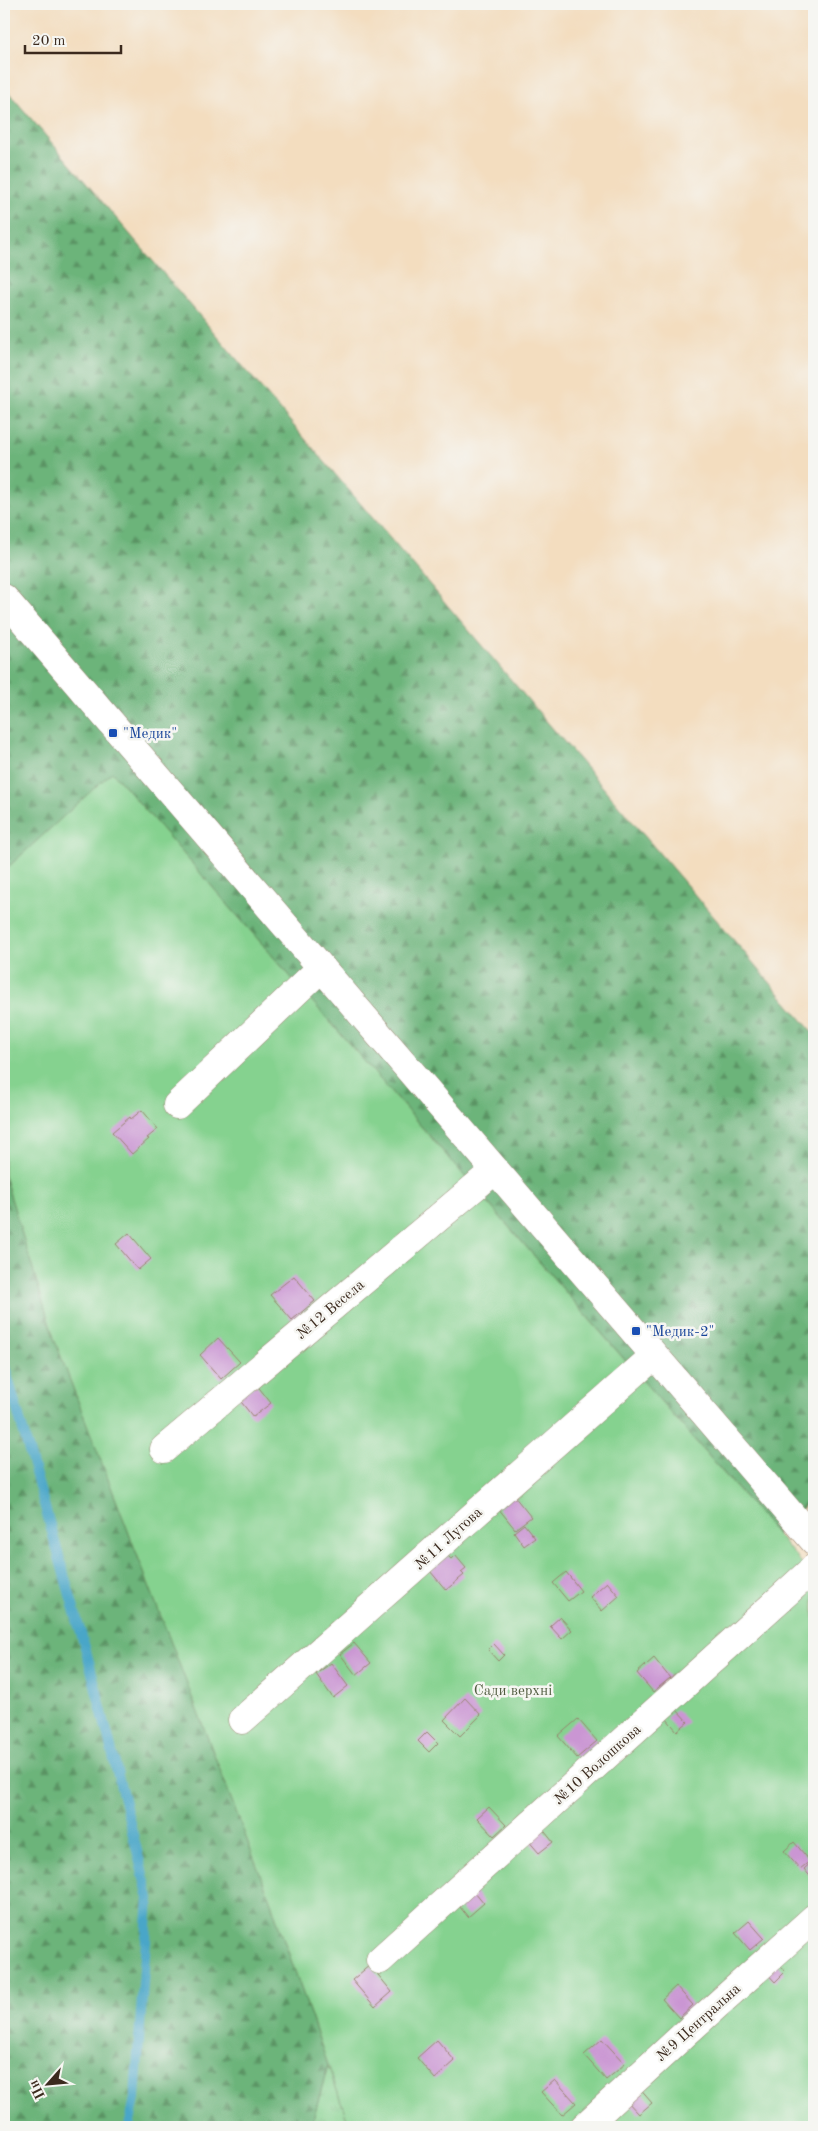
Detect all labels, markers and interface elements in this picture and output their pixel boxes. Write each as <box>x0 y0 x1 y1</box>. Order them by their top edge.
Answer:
scale bar <box>25 22 121 54</box>
text: 20 m <box>32 34 66 49</box>
marker: "Медик" <box>107 727 119 739</box>
place label: "Медик" <box>123 727 177 742</box>
street label: №12 Весела <box>294 1277 368 1343</box>
marker: "Медик-2" <box>630 1325 642 1337</box>
place label: "Медик-2" <box>646 1325 715 1340</box>
street label: №11 Лугова <box>412 1505 486 1573</box>
park label: Сади верхні <box>474 1684 552 1699</box>
street label: №10 Волошкова <box>552 1722 645 1808</box>
street label: №9 Центральна <box>654 1981 744 2065</box>
north arrow <box>22 2058 72 2108</box>
text: Пн <box>27 2078 48 2101</box>

